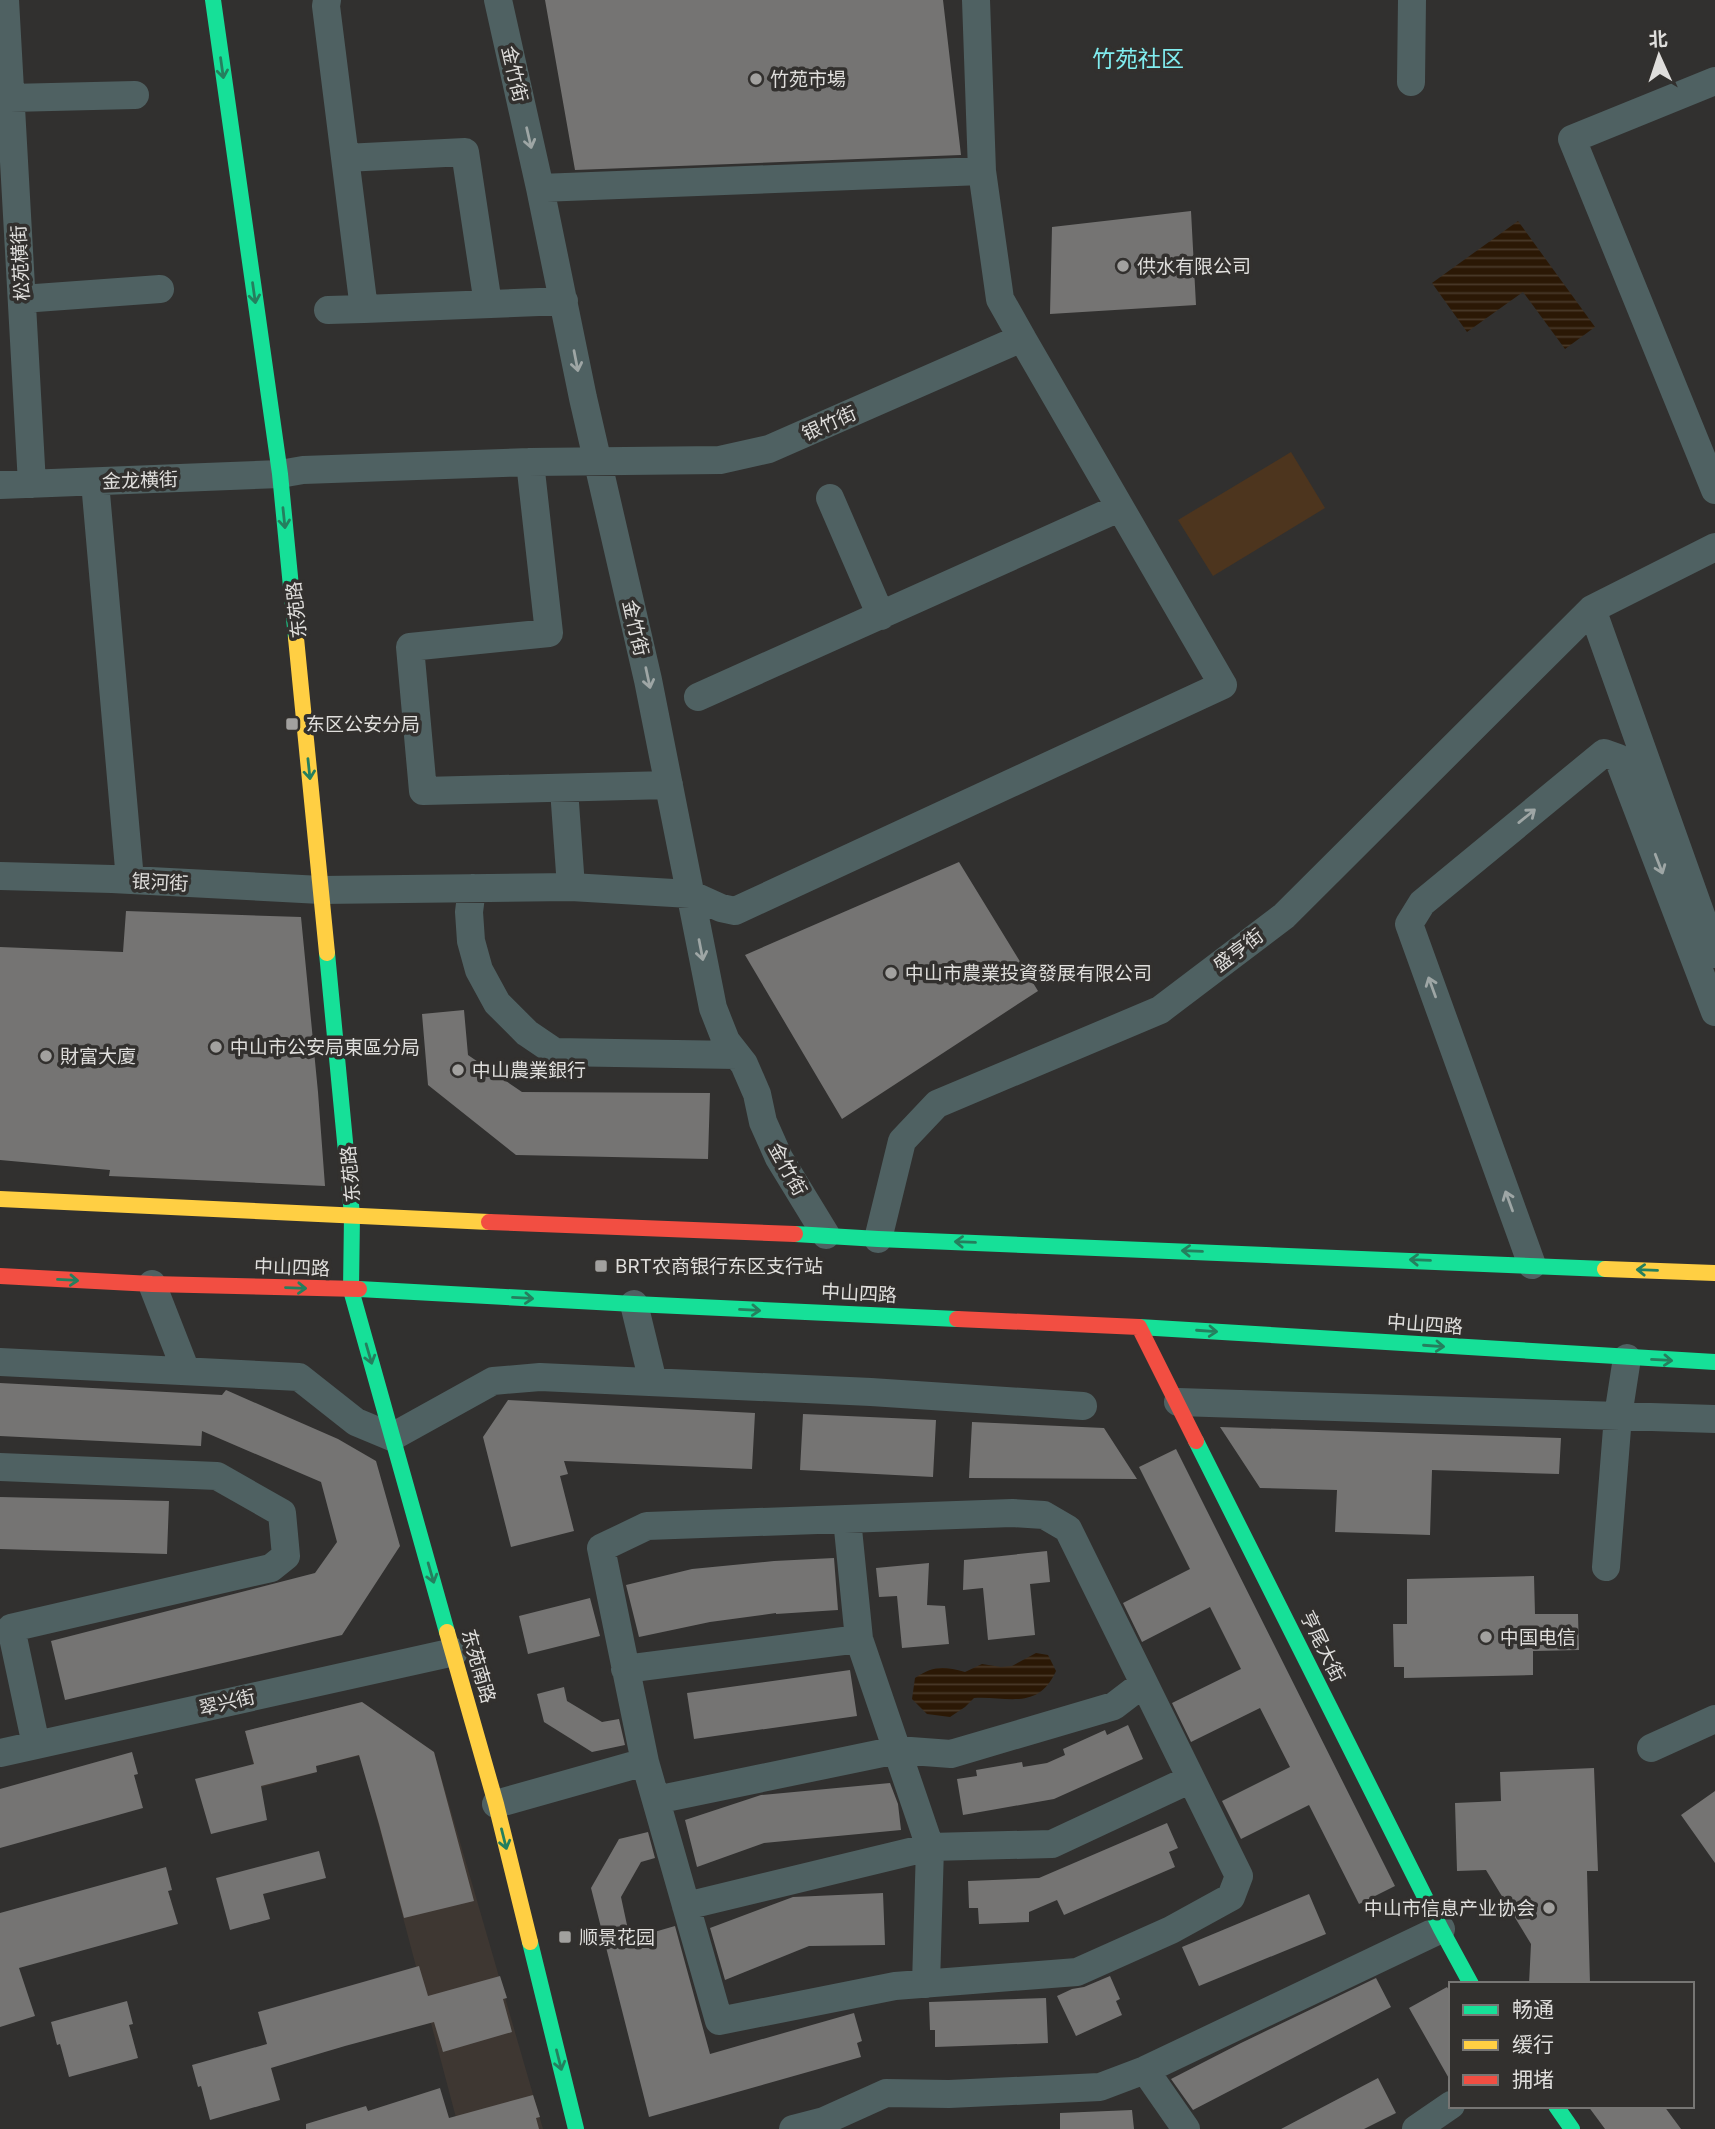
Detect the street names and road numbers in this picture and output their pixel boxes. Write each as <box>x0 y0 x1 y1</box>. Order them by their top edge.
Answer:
street label: 金竹街 <box>497 44 532 104</box>
street label: 松苑横街 <box>7 224 34 302</box>
street label: 银竹街 <box>798 401 860 446</box>
street label: 金龙横街 <box>102 468 178 493</box>
street label: 东苑路 <box>282 580 311 640</box>
street label: 金竹街 <box>618 598 653 658</box>
street label: 银河街 <box>131 870 189 895</box>
street label: 盛亨街 <box>1209 924 1268 977</box>
street label: 金竹街 <box>764 1139 811 1200</box>
street label: 东苑路 <box>337 1145 364 1203</box>
street label: 中山四路 <box>254 1255 330 1280</box>
street label: 中山四路 <box>820 1280 898 1307</box>
street label: 中山四路 <box>1386 1310 1464 1339</box>
street label: 亨尾大街 <box>1296 1607 1350 1685</box>
street label: 东苑南路 <box>457 1626 500 1706</box>
street label: 翠兴街 <box>197 1685 257 1720</box>

